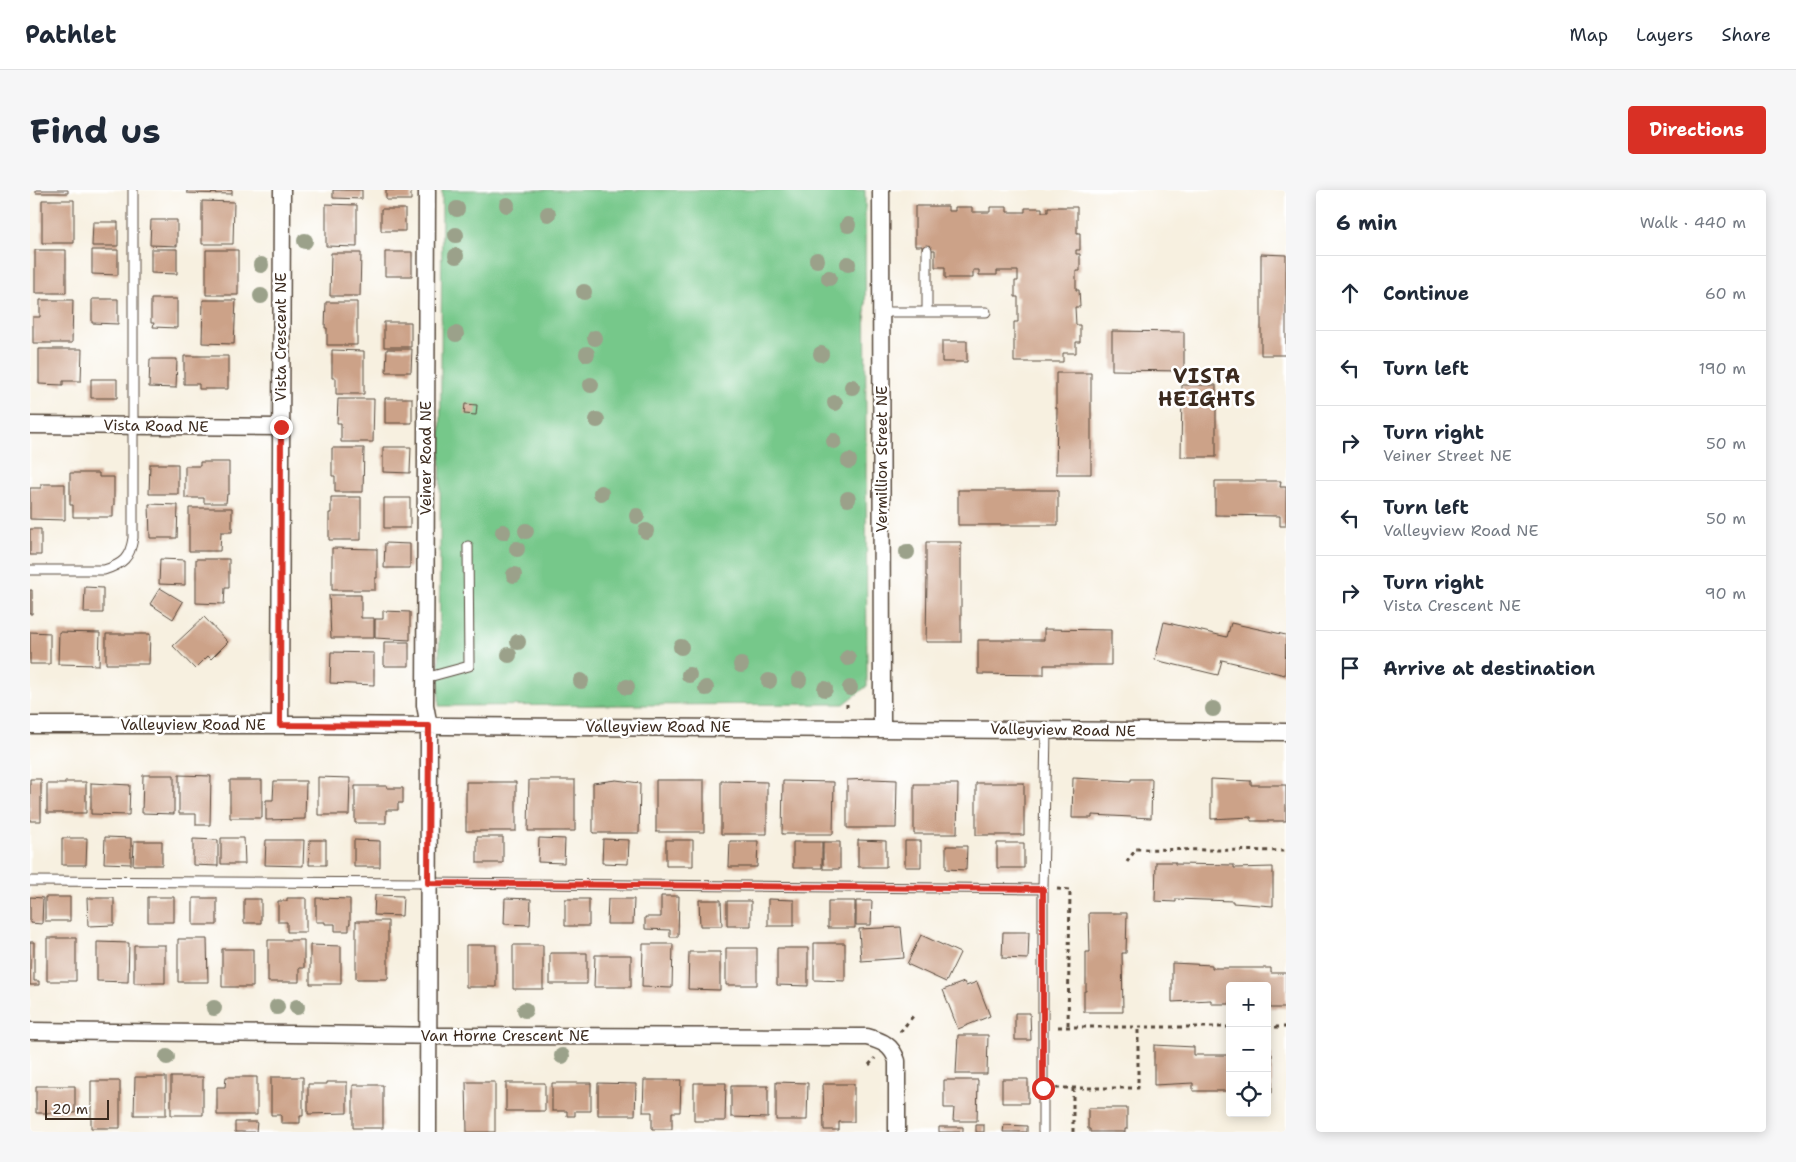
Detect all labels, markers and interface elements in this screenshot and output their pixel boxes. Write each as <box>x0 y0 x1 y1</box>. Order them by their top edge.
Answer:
text: Pathlet <box>25 19 116 51</box>
text: Map <box>1570 23 1608 47</box>
text: Layers <box>1636 23 1693 47</box>
text: Share <box>1721 23 1771 47</box>
button: Directions <box>1628 106 1766 154</box>
text: Find us <box>30 107 161 154</box>
text: 6 min <box>1336 209 1397 237</box>
text: Walk · 440 m <box>1640 212 1746 233</box>
street label: Vista Crescent NE <box>271 272 291 402</box>
icon: ahead <box>1336 279 1364 307</box>
text: Continue <box>1383 281 1469 306</box>
text: 60 m <box>1705 283 1746 304</box>
icon: left <box>1336 354 1364 382</box>
text: Turn left <box>1383 356 1469 381</box>
text: 190 m <box>1699 358 1746 379</box>
district label: VISTA HEIGHTS <box>1158 363 1256 412</box>
street label: Vermillion Street NE <box>872 386 892 532</box>
street label: Veiner Road NE <box>416 401 436 515</box>
street label: Vista Road NE <box>103 415 209 437</box>
route end <box>270 416 293 439</box>
text: Turn right <box>1383 420 1484 445</box>
icon: right <box>1336 429 1364 457</box>
text: 50 m <box>1706 433 1746 454</box>
text: Veiner Street NE <box>1383 445 1512 466</box>
text: Turn left <box>1383 495 1469 520</box>
icon: left <box>1336 504 1364 532</box>
text: 50 m <box>1706 508 1746 529</box>
text: Valleyview Road NE <box>1383 520 1538 541</box>
text: Turn right <box>1383 570 1484 595</box>
icon: right <box>1336 579 1364 607</box>
text: 90 m <box>1705 583 1746 604</box>
text: Vista Crescent NE <box>1383 595 1521 616</box>
icon: arrive <box>1336 654 1364 682</box>
text: Arrive at destination <box>1383 656 1595 681</box>
street label: Valleyview Road NE <box>120 715 266 735</box>
street label: Valleyview Road NE <box>585 717 731 737</box>
street label: Valleyview Road NE <box>990 719 1136 741</box>
map controls <box>1226 982 1271 1117</box>
button: + <box>1226 982 1271 1027</box>
street label: Van Horne Crescent NE <box>420 1026 590 1046</box>
button: − <box>1226 1027 1271 1072</box>
button: locate <box>1226 1072 1271 1117</box>
route start <box>1032 1077 1055 1100</box>
scale bar <box>45 1097 109 1120</box>
text: 20 m <box>52 1100 88 1118</box>

